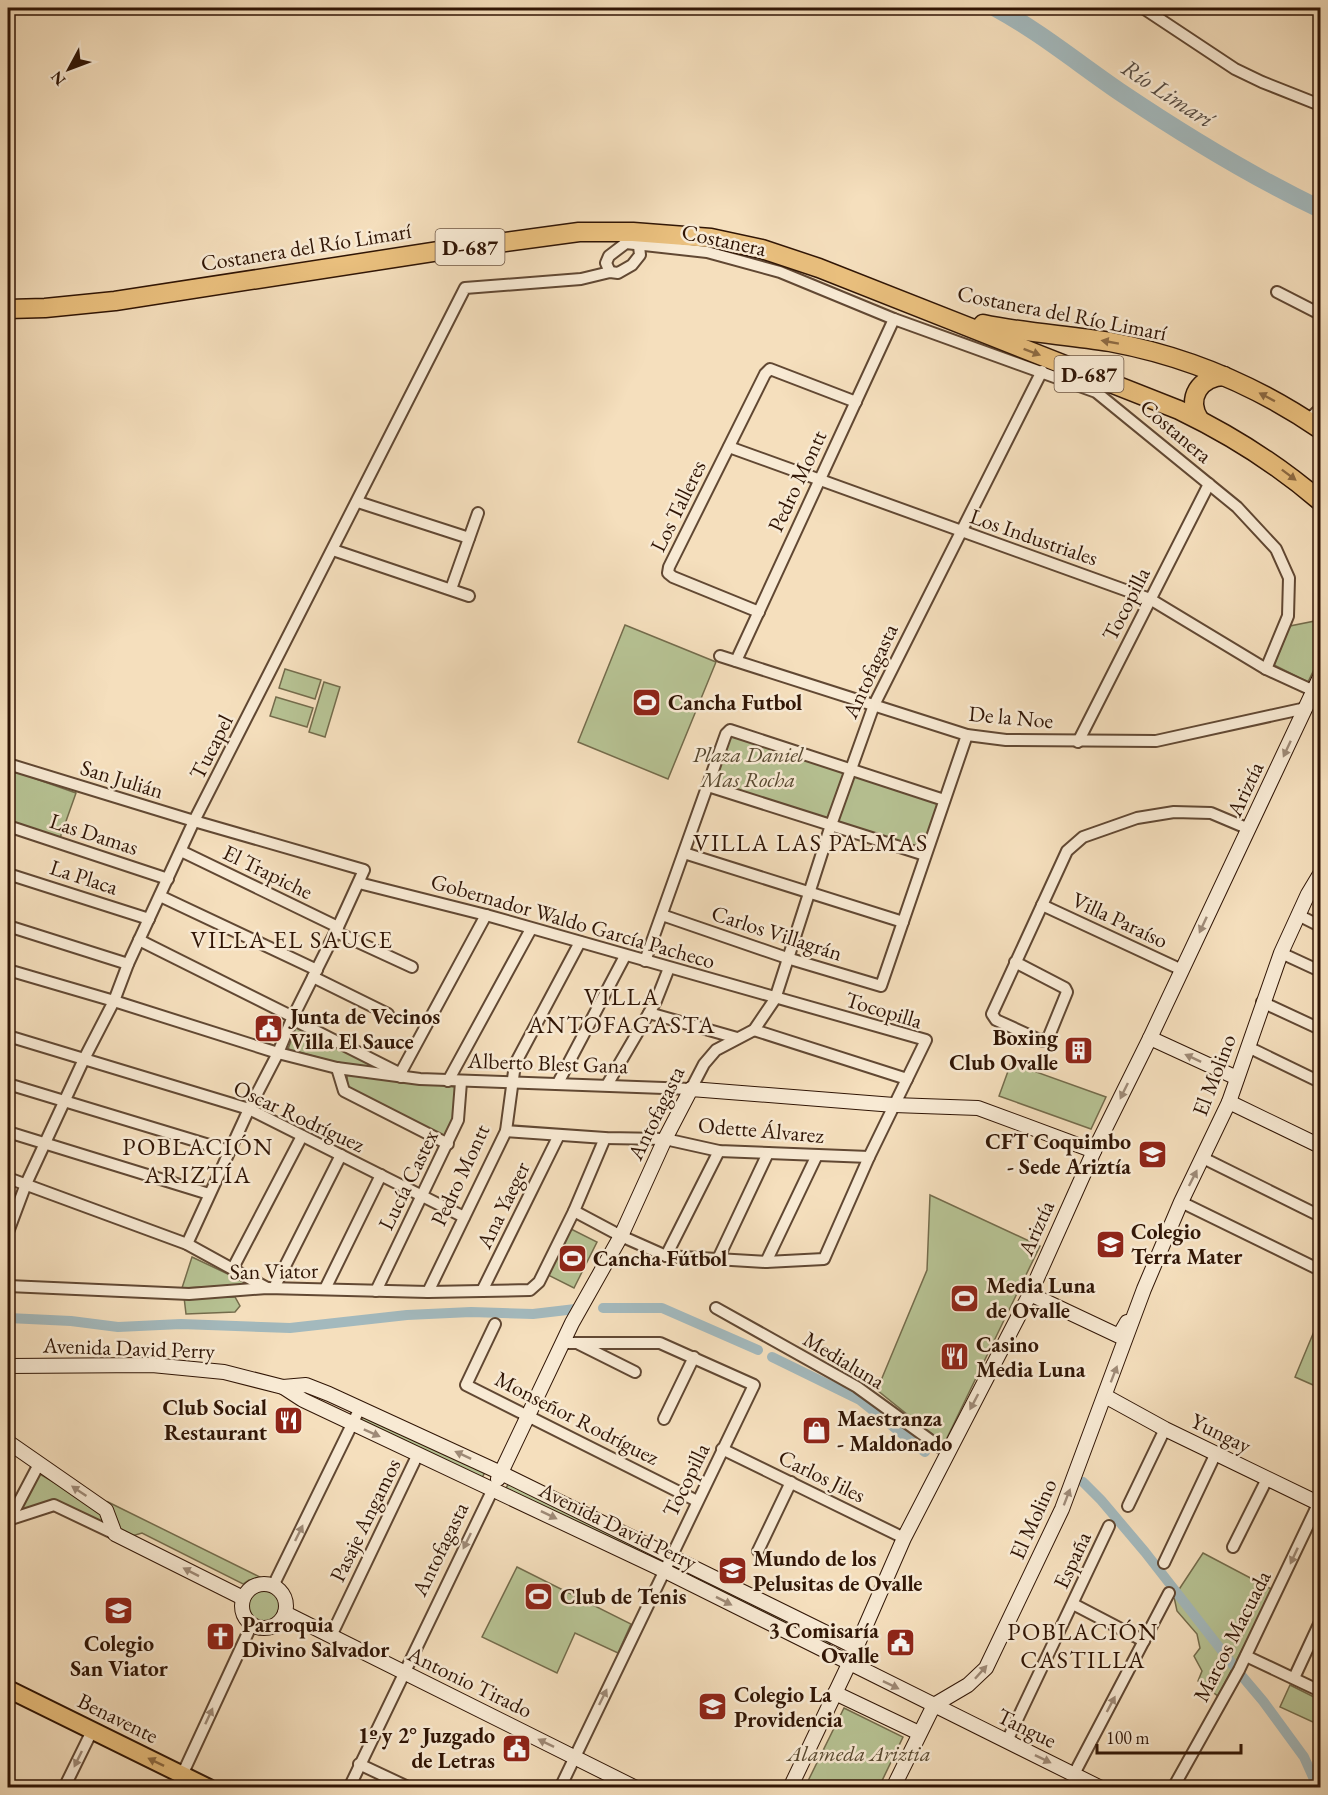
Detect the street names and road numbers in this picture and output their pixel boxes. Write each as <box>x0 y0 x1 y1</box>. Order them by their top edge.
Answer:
street label: Costanera del Río Limarí <box>199 216 414 278</box>
street label: Costanera <box>679 217 769 263</box>
road number: D-687 <box>436 229 504 265</box>
street label: Costanera del Río Limarí <box>955 278 1170 348</box>
road number: D-687 <box>1054 356 1124 392</box>
street label: Costanera <box>1134 392 1218 470</box>
street label: Pedro Montt <box>761 425 833 536</box>
street label: Los Talleres <box>643 455 713 557</box>
street label: Los Industriales <box>966 502 1102 572</box>
street label: Tocopilla <box>1095 562 1157 646</box>
street label: Antofagasta <box>835 619 905 724</box>
street label: De la Noe <box>967 699 1055 735</box>
street label: Tucapel <box>182 710 240 784</box>
street label: San Julián <box>77 753 167 805</box>
street label: Ariztía <box>1219 757 1270 822</box>
street label: Las Damas <box>46 806 142 862</box>
street label: El Trapiche <box>218 838 318 906</box>
street label: La Placa <box>46 852 122 902</box>
street label: Gobernador Waldo García Pacheco <box>428 866 719 976</box>
street label: Villa Paraíso <box>1067 885 1173 955</box>
street label: Carlos Villagrán <box>708 898 846 968</box>
street label: Tocopilla <box>842 985 926 1035</box>
street label: El Molino <box>1185 1030 1243 1120</box>
street label: Alberto Blest Gana <box>466 1046 629 1080</box>
street label: Antofagasta <box>620 1061 691 1166</box>
street label: Oscar Rodríguez <box>229 1073 370 1159</box>
street label: Odette Álvarez <box>697 1110 826 1150</box>
street label: Pedro Montt <box>424 1119 496 1230</box>
street label: Lucía Castex <box>371 1125 445 1235</box>
street label: Ana Yaeger <box>469 1156 537 1254</box>
street label: Ariztía <box>1011 1196 1061 1261</box>
street label: San Viator <box>229 1256 319 1286</box>
street label: Medialuna <box>798 1324 890 1396</box>
street label: Avenida David Perry <box>41 1330 216 1366</box>
street label: Monseñor Rodríguez <box>490 1364 665 1472</box>
street label: Yungay <box>1186 1406 1256 1460</box>
street label: Tocopilla <box>656 1438 716 1522</box>
street label: Carlos Jiles <box>774 1443 870 1509</box>
street label: Pasaje Angamos <box>323 1454 407 1586</box>
street label: El Molino <box>1002 1474 1064 1564</box>
street label: Avenida David Perry <box>533 1475 702 1577</box>
street label: Antofagasta <box>404 1497 475 1602</box>
street label: España <box>1046 1527 1098 1593</box>
street label: Marcos Macuada <box>1186 1565 1278 1707</box>
street label: Antonio Tirado <box>402 1639 537 1725</box>
street label: Benavente <box>73 1686 163 1750</box>
street label: Tangue <box>993 1701 1062 1755</box>

